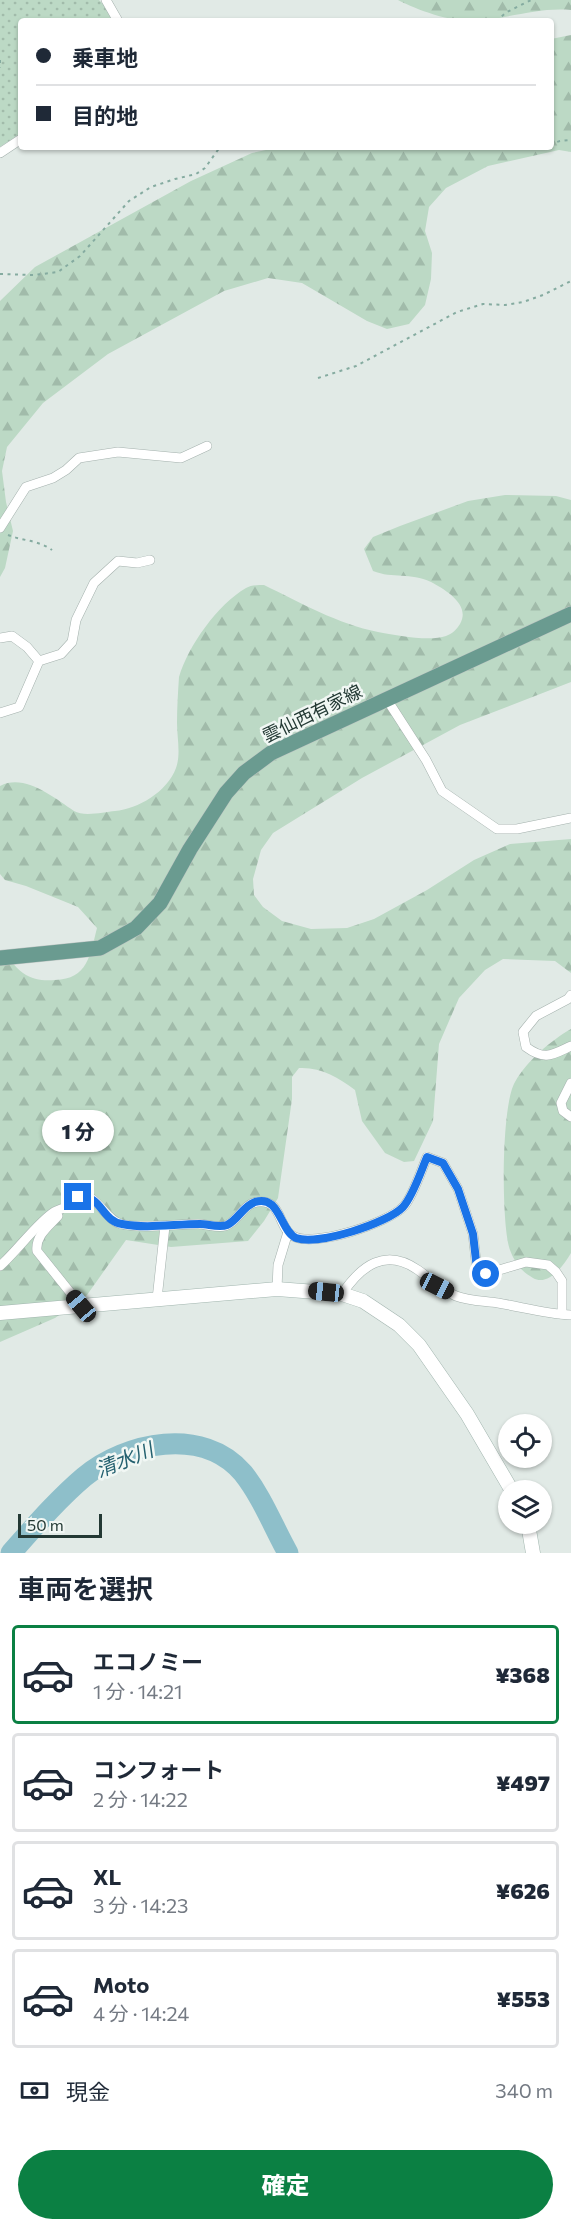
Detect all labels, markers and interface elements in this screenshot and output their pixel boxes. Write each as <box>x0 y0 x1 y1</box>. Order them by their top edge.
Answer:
text: 乗車地 <box>72 44 138 71</box>
text: 目的地 <box>72 102 138 129</box>
street label: 雲仙西有家線 <box>259 679 365 747</box>
callout: 1 分 <box>42 1110 114 1152</box>
text: 1 分 <box>61 1119 95 1143</box>
route end <box>64 1183 91 1210</box>
route start <box>472 1260 499 1287</box>
car <box>417 1270 457 1302</box>
car <box>307 1281 345 1303</box>
car <box>63 1286 99 1326</box>
map controls <box>498 1414 552 1534</box>
button: locate <box>498 1414 552 1468</box>
water label: 清水川 <box>92 1436 158 1481</box>
button: layers <box>498 1480 552 1534</box>
scale bar <box>18 1511 102 1538</box>
text: 50 m <box>27 1515 64 1534</box>
text: 車両を選択 <box>18 1572 153 1605</box>
icon: car <box>21 1648 75 1702</box>
text: エコノミー <box>93 1648 203 1675</box>
text: ¥368 <box>495 1661 550 1688</box>
text: 1 分 · 14:21 <box>93 1679 183 1703</box>
icon: car <box>21 1756 75 1810</box>
text: コンフォート <box>93 1756 224 1783</box>
text: ¥497 <box>496 1769 550 1796</box>
text: 2 分 · 14:22 <box>93 1787 188 1811</box>
text: XL <box>93 1863 121 1890</box>
icon: car <box>21 1864 75 1918</box>
text: ¥626 <box>496 1877 550 1904</box>
text: 3 分 · 14:23 <box>93 1893 188 1917</box>
text: Moto <box>93 1971 149 1998</box>
icon: car <box>21 1972 75 2026</box>
text: ¥553 <box>497 1985 550 2012</box>
text: 4 分 · 14:24 <box>93 2001 189 2025</box>
icon: cash <box>18 2074 51 2107</box>
text: 現金 <box>66 2078 110 2105</box>
text: 340 m <box>495 2078 553 2102</box>
button: 確定 <box>18 2150 553 2219</box>

